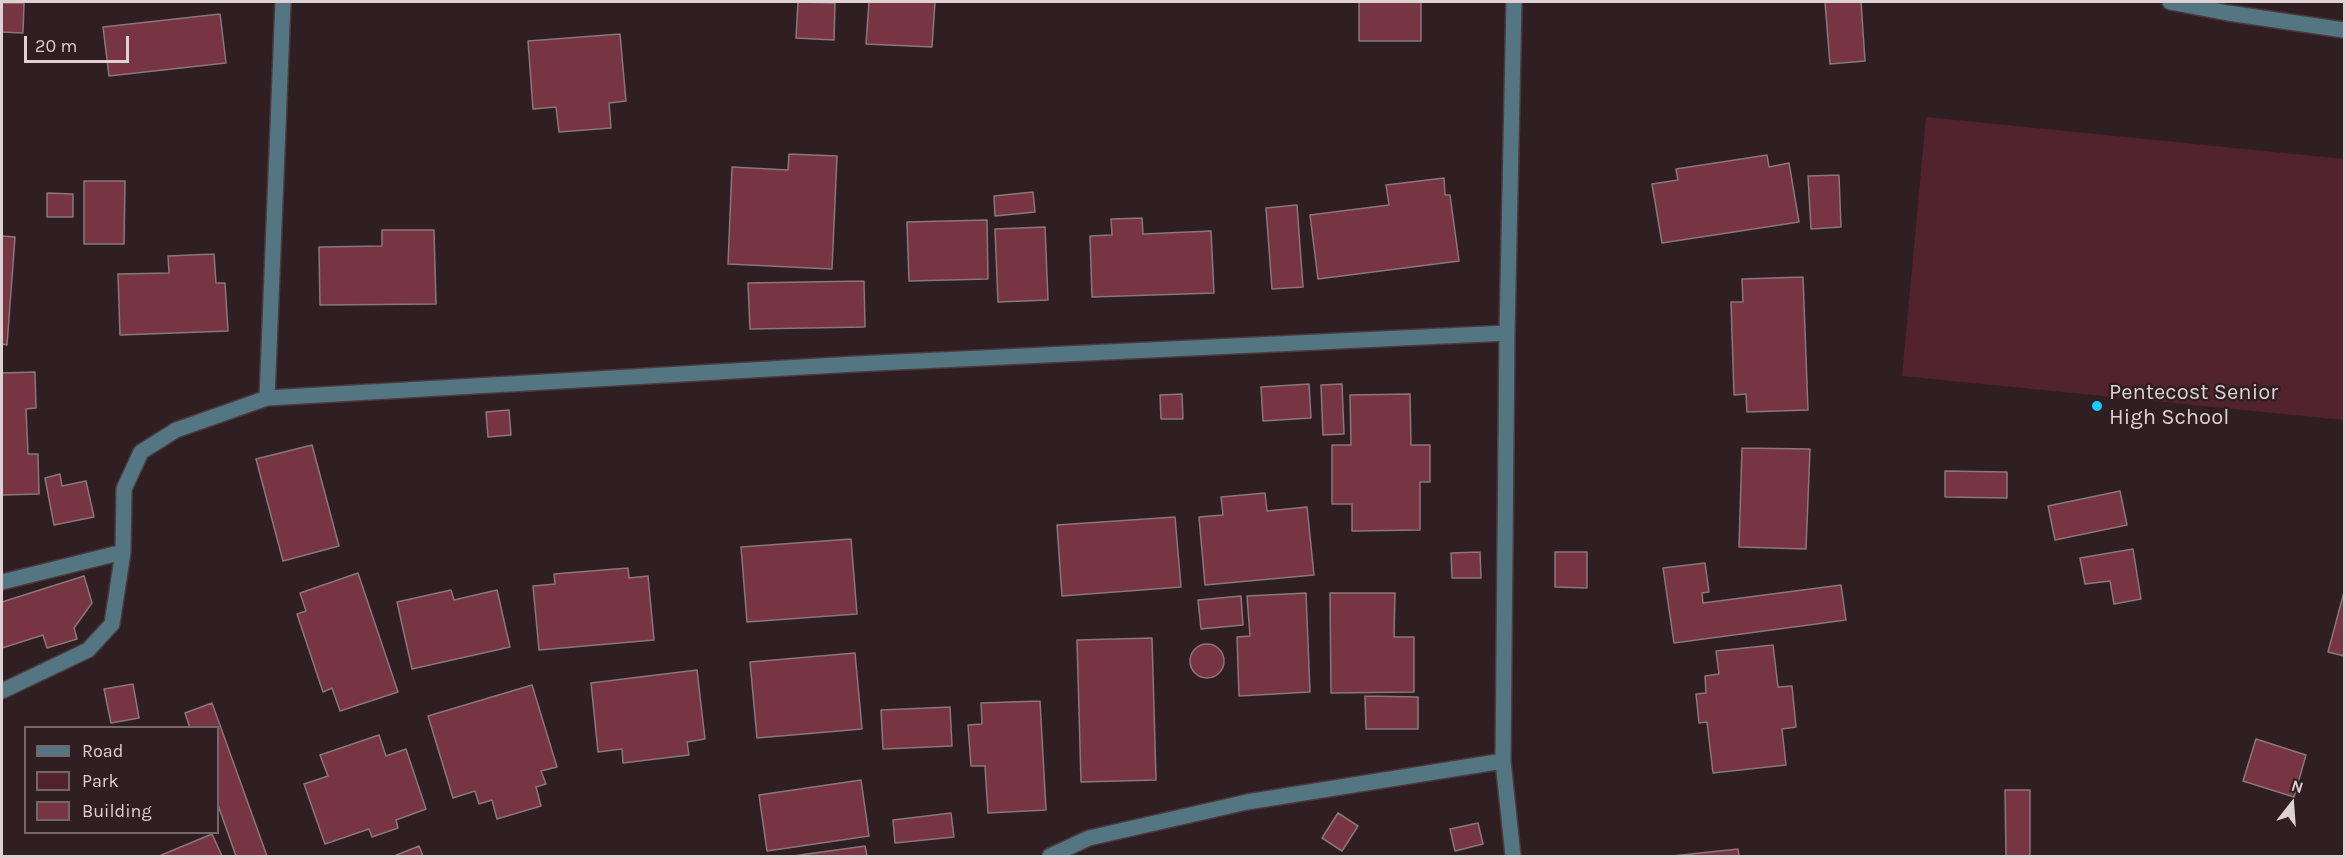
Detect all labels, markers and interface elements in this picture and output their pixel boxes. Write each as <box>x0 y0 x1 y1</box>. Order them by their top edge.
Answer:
scale bar <box>27 24 132 62</box>
text: 20 m <box>35 35 77 57</box>
place label: Pentecost Senior High School <box>2109 380 2278 432</box>
marker: Pentecost Senior High School <box>2090 399 2104 413</box>
legend <box>24 726 219 834</box>
text: Road <box>82 740 123 762</box>
text: Park <box>82 770 119 792</box>
north arrow <box>2262 774 2322 834</box>
text: N <box>2289 776 2306 797</box>
text: Building <box>82 800 152 822</box>

